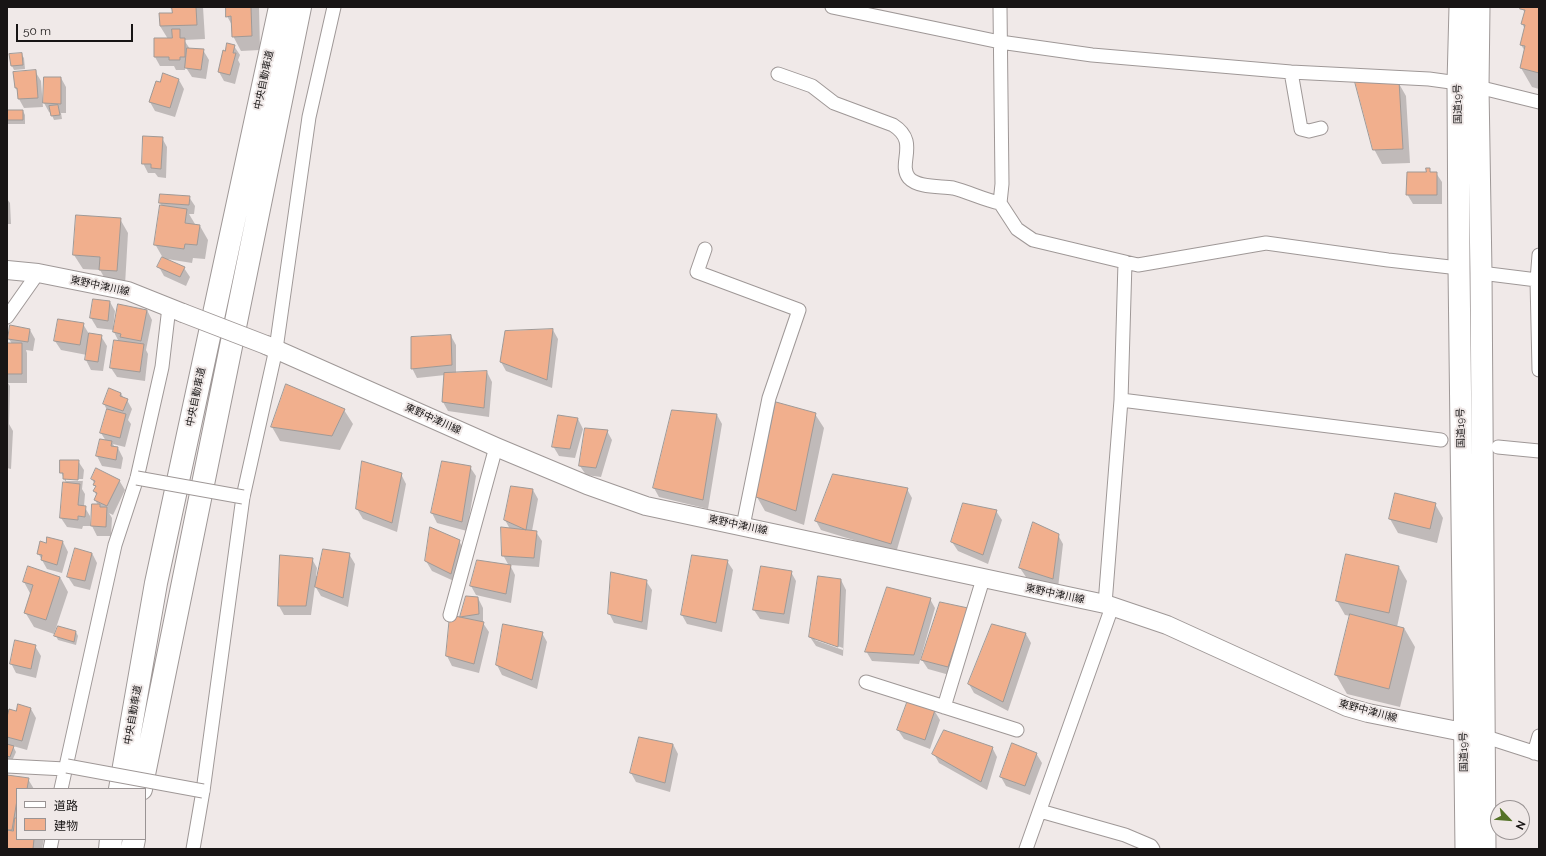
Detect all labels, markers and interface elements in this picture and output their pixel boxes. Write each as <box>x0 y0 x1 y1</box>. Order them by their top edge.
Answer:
scale bar <box>18 16 135 42</box>
text: 50 m <box>23 24 51 38</box>
street label: 中央自動車道 <box>252 49 276 111</box>
street label: 国道19号 <box>1452 84 1464 124</box>
street label: 東野中津川線 <box>69 274 131 298</box>
street label: 中央自動車道 <box>184 366 208 428</box>
street label: 東野中津川線 <box>403 401 463 437</box>
street label: 国道19号 <box>1455 408 1467 448</box>
street label: 東野中津川線 <box>707 513 769 537</box>
street label: 東野中津川線 <box>1024 582 1086 606</box>
street label: 中央自動車道 <box>122 684 144 746</box>
street label: 東野中津川線 <box>1337 697 1399 725</box>
street label: 国道19号 <box>1458 732 1470 772</box>
legend <box>16 788 146 840</box>
text: 道路 <box>54 799 78 813</box>
north arrow <box>1490 800 1530 840</box>
text: N <box>1513 818 1528 832</box>
text: 建物 <box>54 819 78 833</box>

